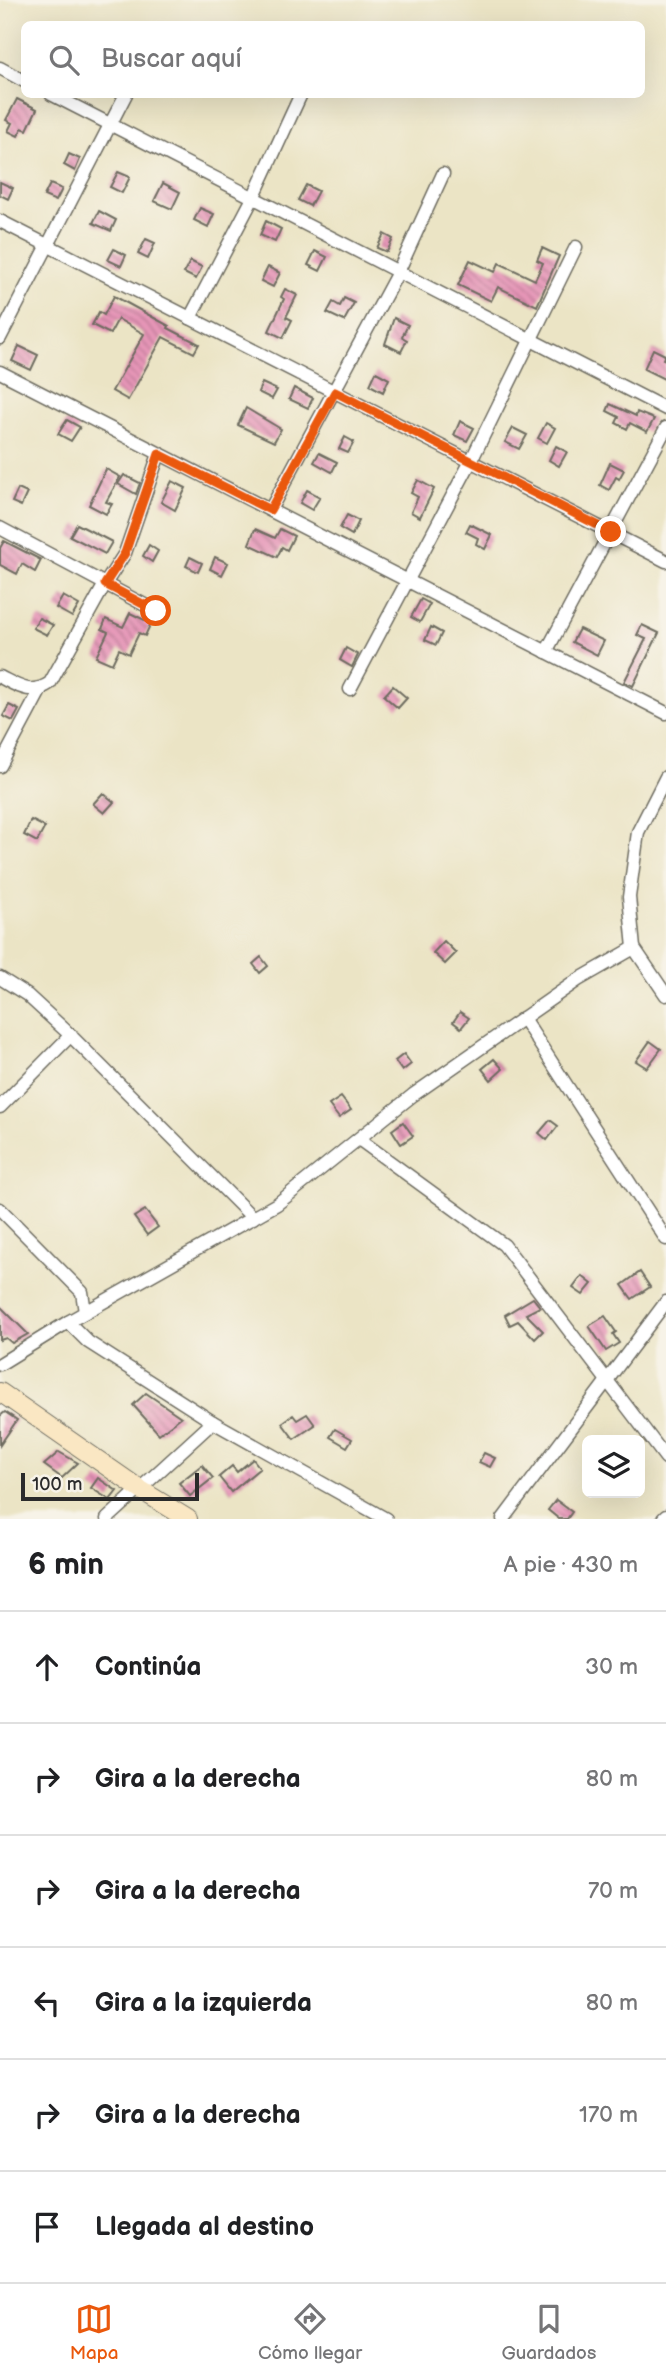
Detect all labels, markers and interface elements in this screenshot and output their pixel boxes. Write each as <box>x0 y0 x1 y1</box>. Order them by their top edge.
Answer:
search box <box>21 21 645 98</box>
icon: search <box>45 41 83 79</box>
text: Buscar aquí <box>101 44 242 75</box>
route end <box>595 516 626 547</box>
route start <box>140 595 171 626</box>
map controls <box>582 1435 645 1498</box>
button: layers <box>582 1435 645 1498</box>
scale bar <box>21 1470 200 1502</box>
text: 100 m <box>32 1473 83 1496</box>
text: 6 min <box>28 1547 104 1583</box>
text: A pie · 430 m <box>503 1551 638 1579</box>
icon: ahead <box>28 1648 66 1686</box>
text: Continúa <box>95 1652 202 1683</box>
text: 30 m <box>585 1653 638 1681</box>
icon: right <box>28 1760 66 1798</box>
text: Gira a la derecha <box>95 1764 301 1795</box>
text: 80 m <box>586 1765 638 1793</box>
icon: right <box>28 1872 66 1910</box>
text: Gira a la derecha <box>95 1876 301 1907</box>
text: 70 m <box>588 1877 638 1905</box>
icon: left <box>28 1984 66 2022</box>
text: Gira a la izquierda <box>95 1988 312 2019</box>
text: 80 m <box>586 1989 638 2017</box>
icon: right <box>28 2096 66 2134</box>
text: Gira a la derecha <box>95 2100 301 2131</box>
text: 170 m <box>579 2101 638 2129</box>
icon: arrive <box>28 2208 66 2246</box>
text: Llegada al destino <box>95 2212 314 2243</box>
tab: Mapa <box>70 2300 119 2365</box>
tab: Cómo llegar <box>258 2300 362 2365</box>
tab: Guardados <box>502 2300 596 2365</box>

